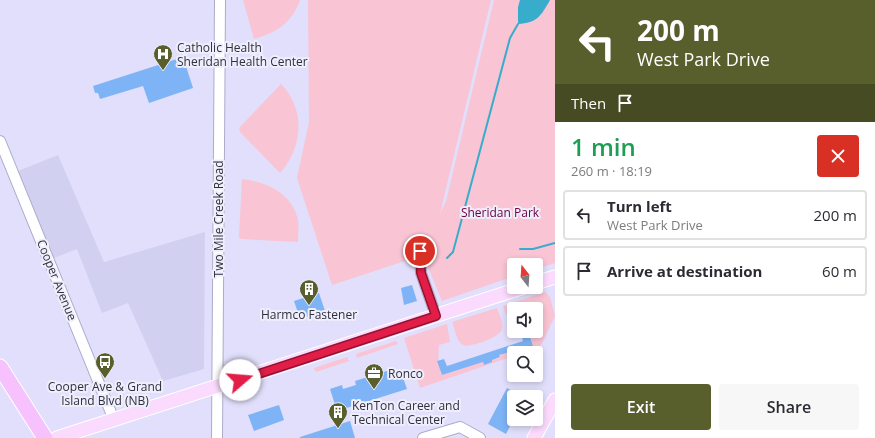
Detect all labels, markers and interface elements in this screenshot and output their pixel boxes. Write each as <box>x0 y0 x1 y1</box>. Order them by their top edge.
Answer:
text: 200 m <box>637 11 720 49</box>
icon: left <box>571 16 623 68</box>
place label: Catholic Health Sheridan Health Center <box>177 39 308 70</box>
hospital icon: Catholic Health Sheridan Health Center <box>152 43 174 71</box>
text: West Park Drive <box>637 47 770 71</box>
icon: arrive <box>614 92 636 114</box>
text: Then <box>571 93 606 113</box>
text: 1 min <box>571 130 636 163</box>
button: close <box>817 135 859 177</box>
street label: Two Mile Creek Road <box>210 161 227 277</box>
text: 260 m · 18:19 <box>571 162 652 180</box>
text: Turn left <box>607 196 672 216</box>
park label: Sheridan Park <box>461 204 540 221</box>
icon: left <box>573 204 595 226</box>
text: 200 m <box>813 205 857 225</box>
text: West Park Drive <box>607 216 703 234</box>
pin <box>403 234 437 268</box>
street label: Cooper Avenue <box>33 237 81 323</box>
icon: arrive <box>409 240 431 262</box>
north arrow <box>507 258 543 294</box>
map controls <box>507 258 543 426</box>
icon: arrive <box>573 260 595 282</box>
text: Arrive at destination <box>607 261 762 281</box>
text: 60 m <box>822 261 857 281</box>
building icon: Harmco Fastener <box>298 278 320 306</box>
button: sound <box>507 302 543 338</box>
place label: Harmco Fastener <box>261 306 357 323</box>
button: search <box>507 346 543 382</box>
bus stop icon: Cooper Ave & Grand Island Blvd (NB) <box>94 351 116 379</box>
position arrow <box>219 359 261 401</box>
office icon: Ronco <box>363 362 385 390</box>
place label: Ronco <box>388 365 423 382</box>
place label: Cooper Ave & Grand Island Blvd (NB) <box>48 378 162 409</box>
button: Exit <box>571 384 711 430</box>
button: Share <box>719 384 859 430</box>
button: layers <box>507 390 543 426</box>
place label: KenTon Career and Technical Center <box>352 397 460 428</box>
building icon: KenTon Career and Technical Center <box>327 401 349 429</box>

